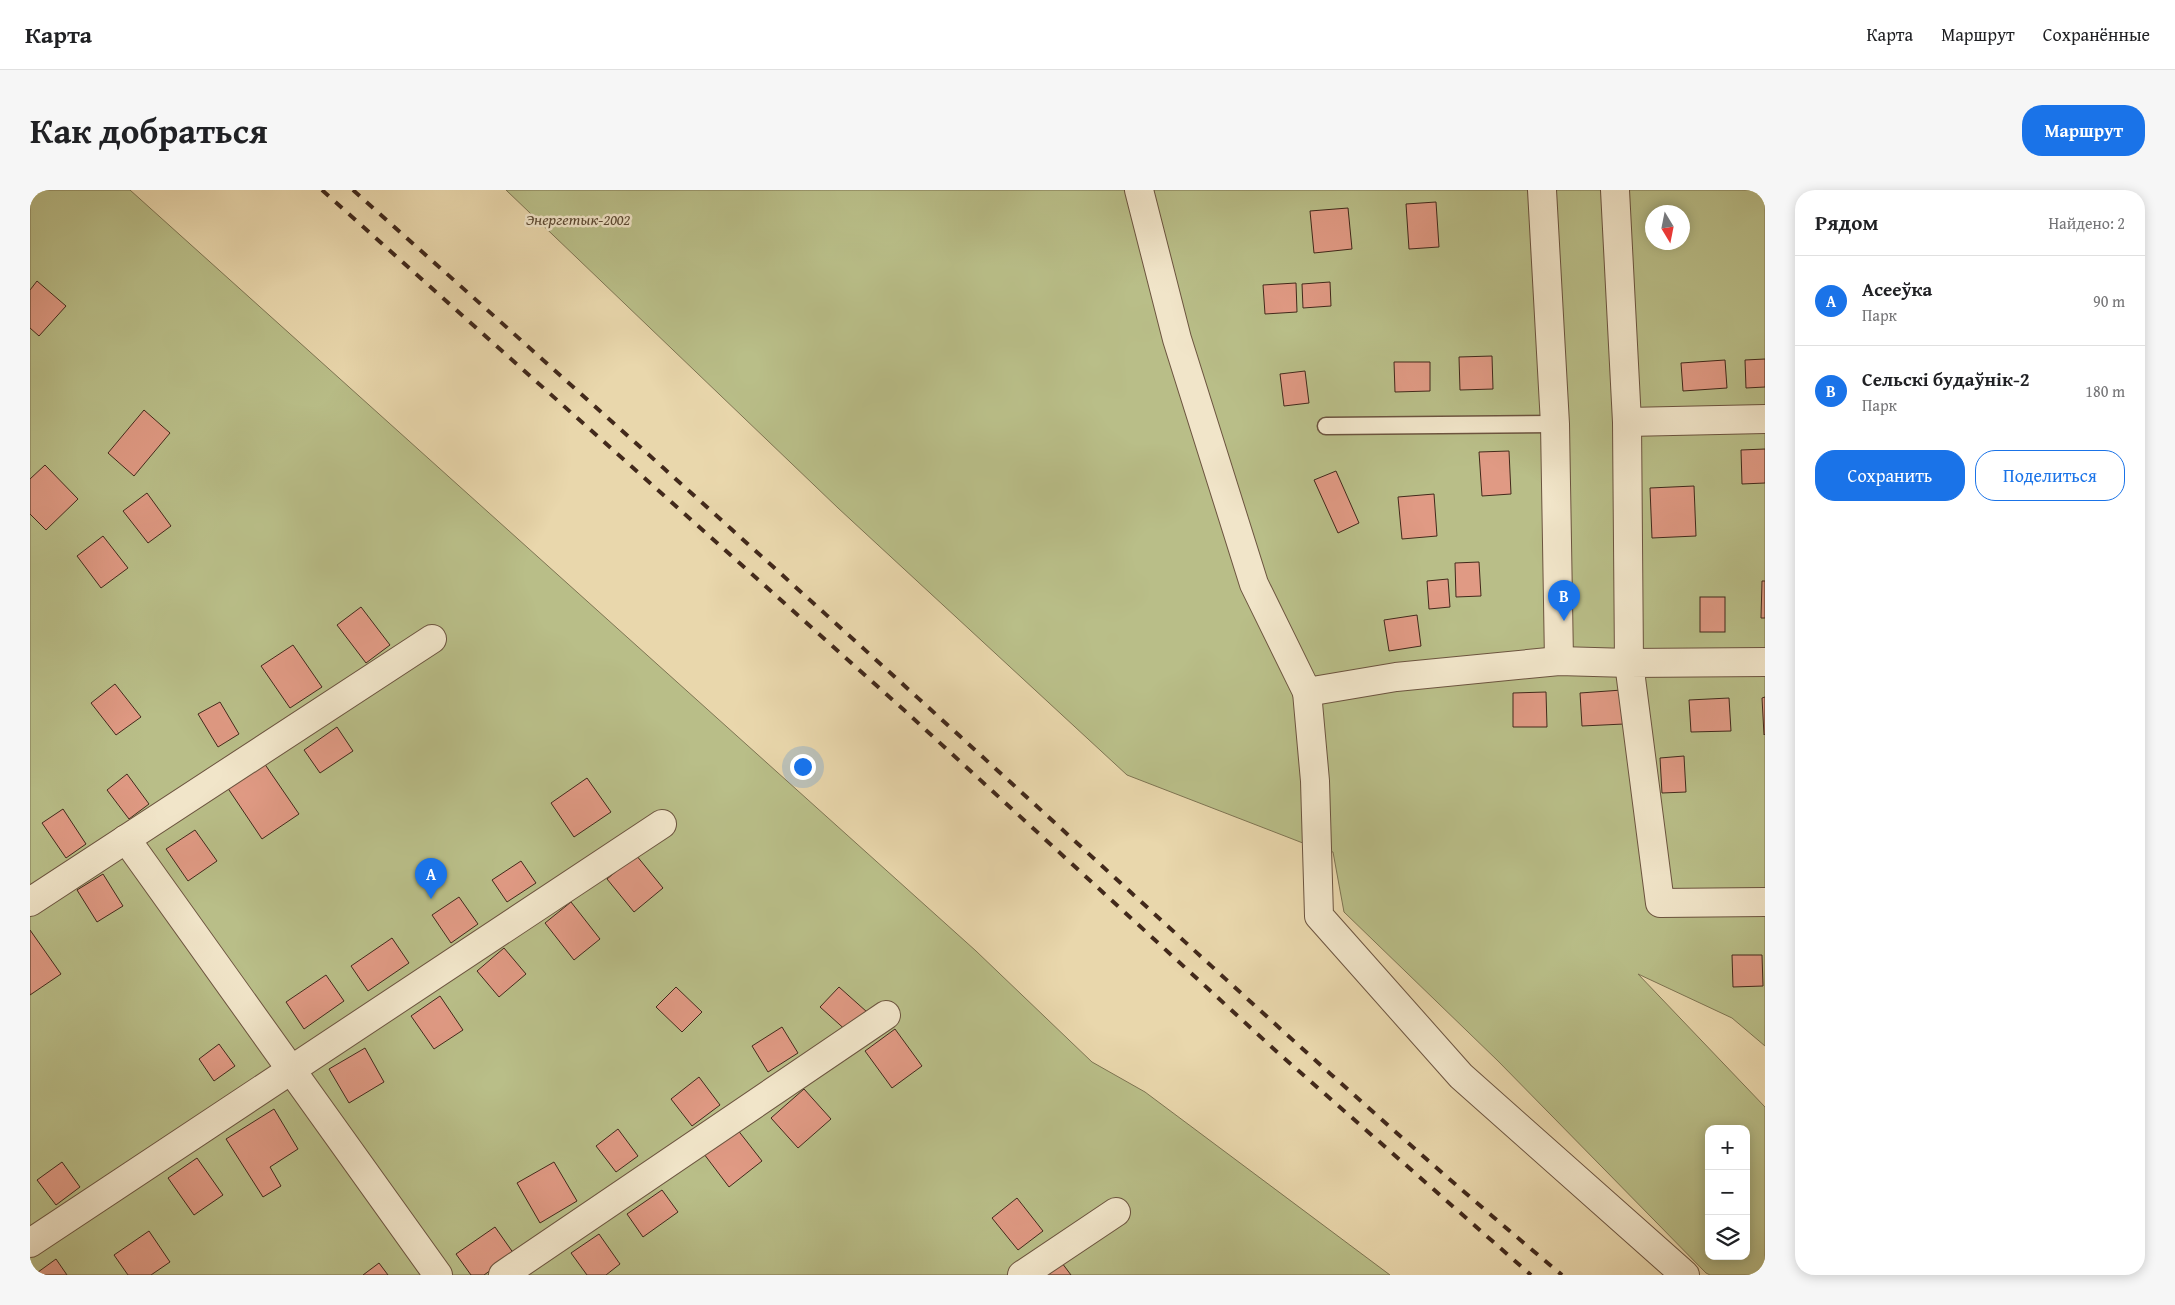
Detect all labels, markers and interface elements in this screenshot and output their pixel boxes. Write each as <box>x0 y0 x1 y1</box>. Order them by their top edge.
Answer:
text: Карта <box>25 17 92 52</box>
text: Карта <box>1867 21 1913 48</box>
text: Маршрут <box>1941 21 2015 48</box>
text: Сохранённые <box>2043 21 2150 48</box>
text: Как добраться <box>30 105 268 156</box>
button: Маршрут <box>2022 105 2145 156</box>
north arrow <box>1645 205 1690 250</box>
park label: Энергетык-2002 <box>526 207 631 231</box>
text: Рядом <box>1815 207 1878 238</box>
text: Найдено: 2 <box>2048 211 2125 235</box>
text: Асееўка <box>1862 275 1932 303</box>
text: A <box>1826 289 1836 313</box>
text: 90 m <box>2093 289 2125 313</box>
text: Парк <box>1862 303 1897 327</box>
text: Сельскі будаўнік-2 <box>1862 365 2030 393</box>
text: B <box>1826 379 1836 403</box>
text: 180 m <box>2085 379 2125 403</box>
text: Парк <box>1862 393 1897 417</box>
button: Сохранить <box>1815 450 1965 501</box>
button: Поделиться <box>1975 450 2125 501</box>
pin: B <box>1548 580 1580 621</box>
your location <box>790 754 816 780</box>
pin: A <box>415 858 447 899</box>
map controls <box>1705 1125 1750 1260</box>
button: + <box>1705 1125 1750 1170</box>
button: − <box>1705 1170 1750 1215</box>
button: layers <box>1705 1215 1750 1260</box>

